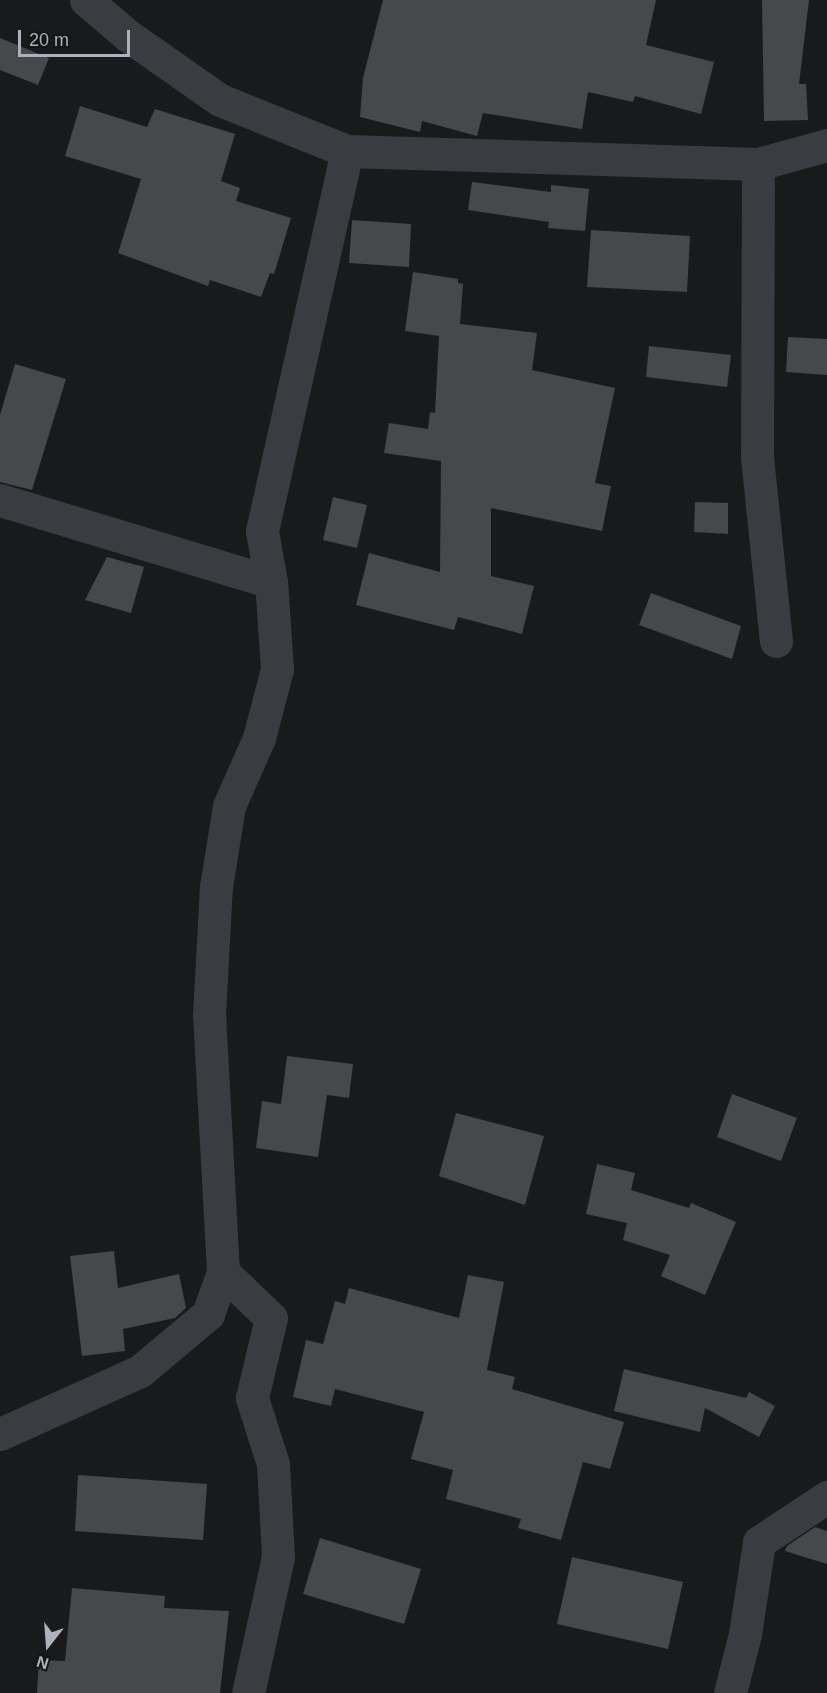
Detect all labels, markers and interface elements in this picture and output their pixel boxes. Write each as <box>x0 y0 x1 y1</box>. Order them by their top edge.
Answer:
scale bar <box>21 18 134 56</box>
text: 20 m <box>29 30 69 50</box>
north arrow <box>18 1615 78 1675</box>
text: N <box>35 1653 51 1673</box>

